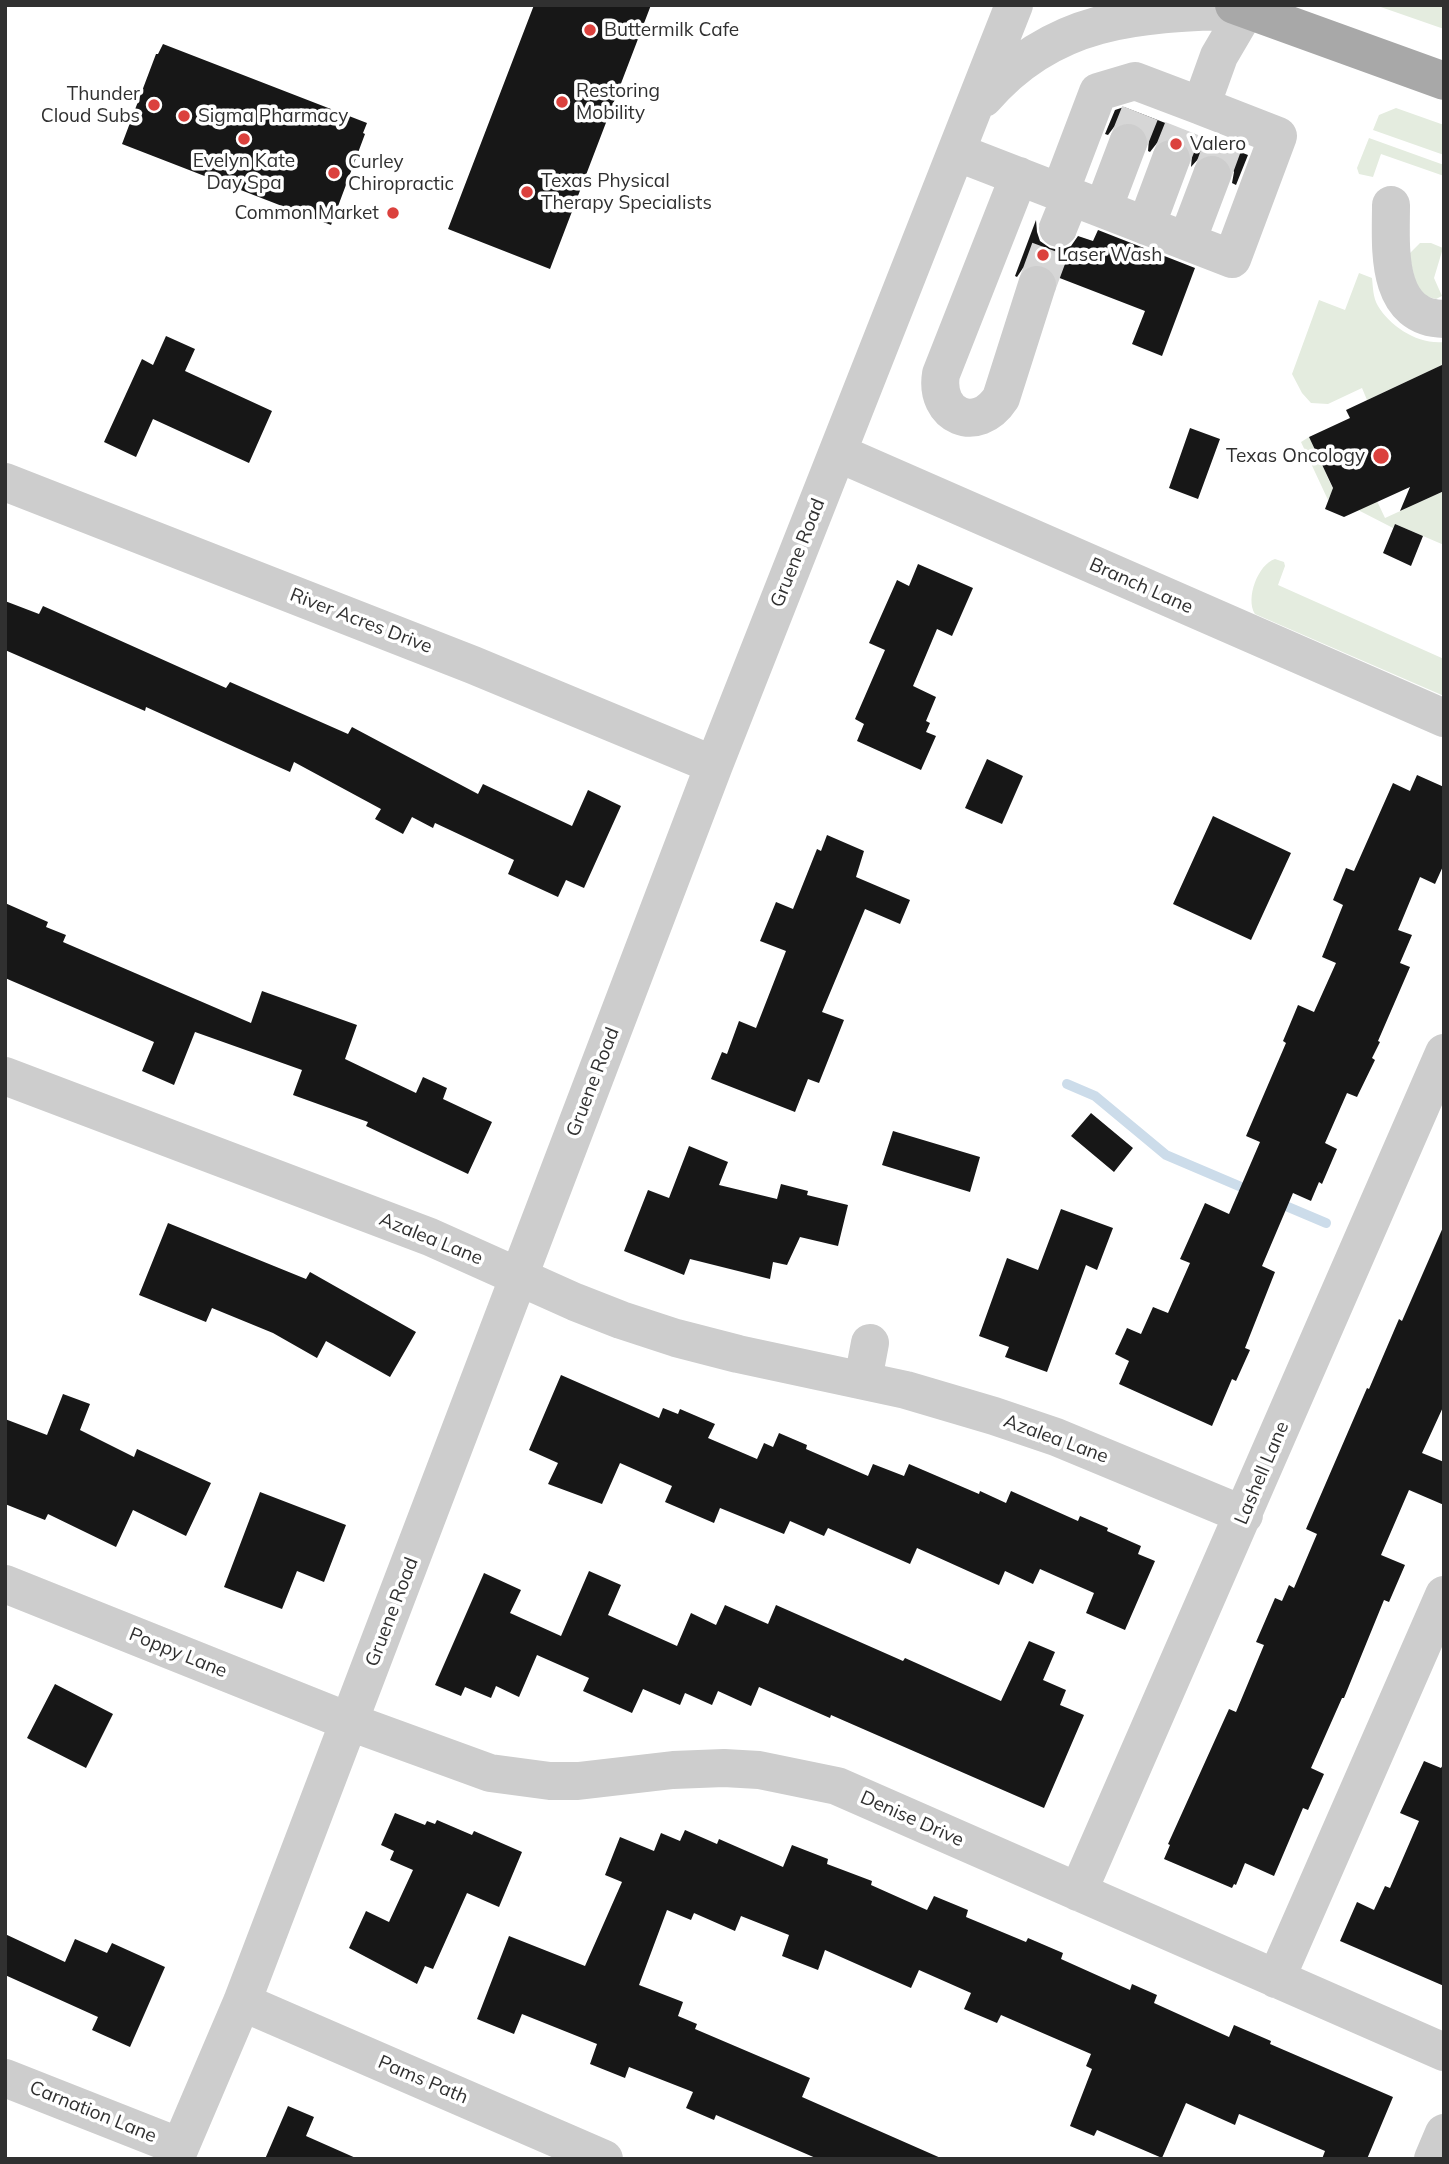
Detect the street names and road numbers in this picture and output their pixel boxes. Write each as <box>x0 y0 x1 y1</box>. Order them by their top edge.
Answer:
street label: Gruene Road <box>766 495 830 611</box>
street label: Branch Lane <box>1086 553 1196 619</box>
street label: River Acres Drive <box>287 583 435 659</box>
street label: Gruene Road <box>562 1024 624 1140</box>
street label: Azalea Lane <box>376 1208 486 1270</box>
street label: Azalea Lane <box>1001 1410 1111 1468</box>
street label: Lashell Lane <box>1230 1418 1294 1528</box>
street label: Gruene Road <box>361 1554 423 1670</box>
street label: Poppy Lane <box>126 1623 230 1683</box>
street label: Denise Drive <box>857 1786 967 1852</box>
street label: Pams Path <box>375 2051 471 2109</box>
street label: Carnation Lane <box>26 2076 160 2148</box>

